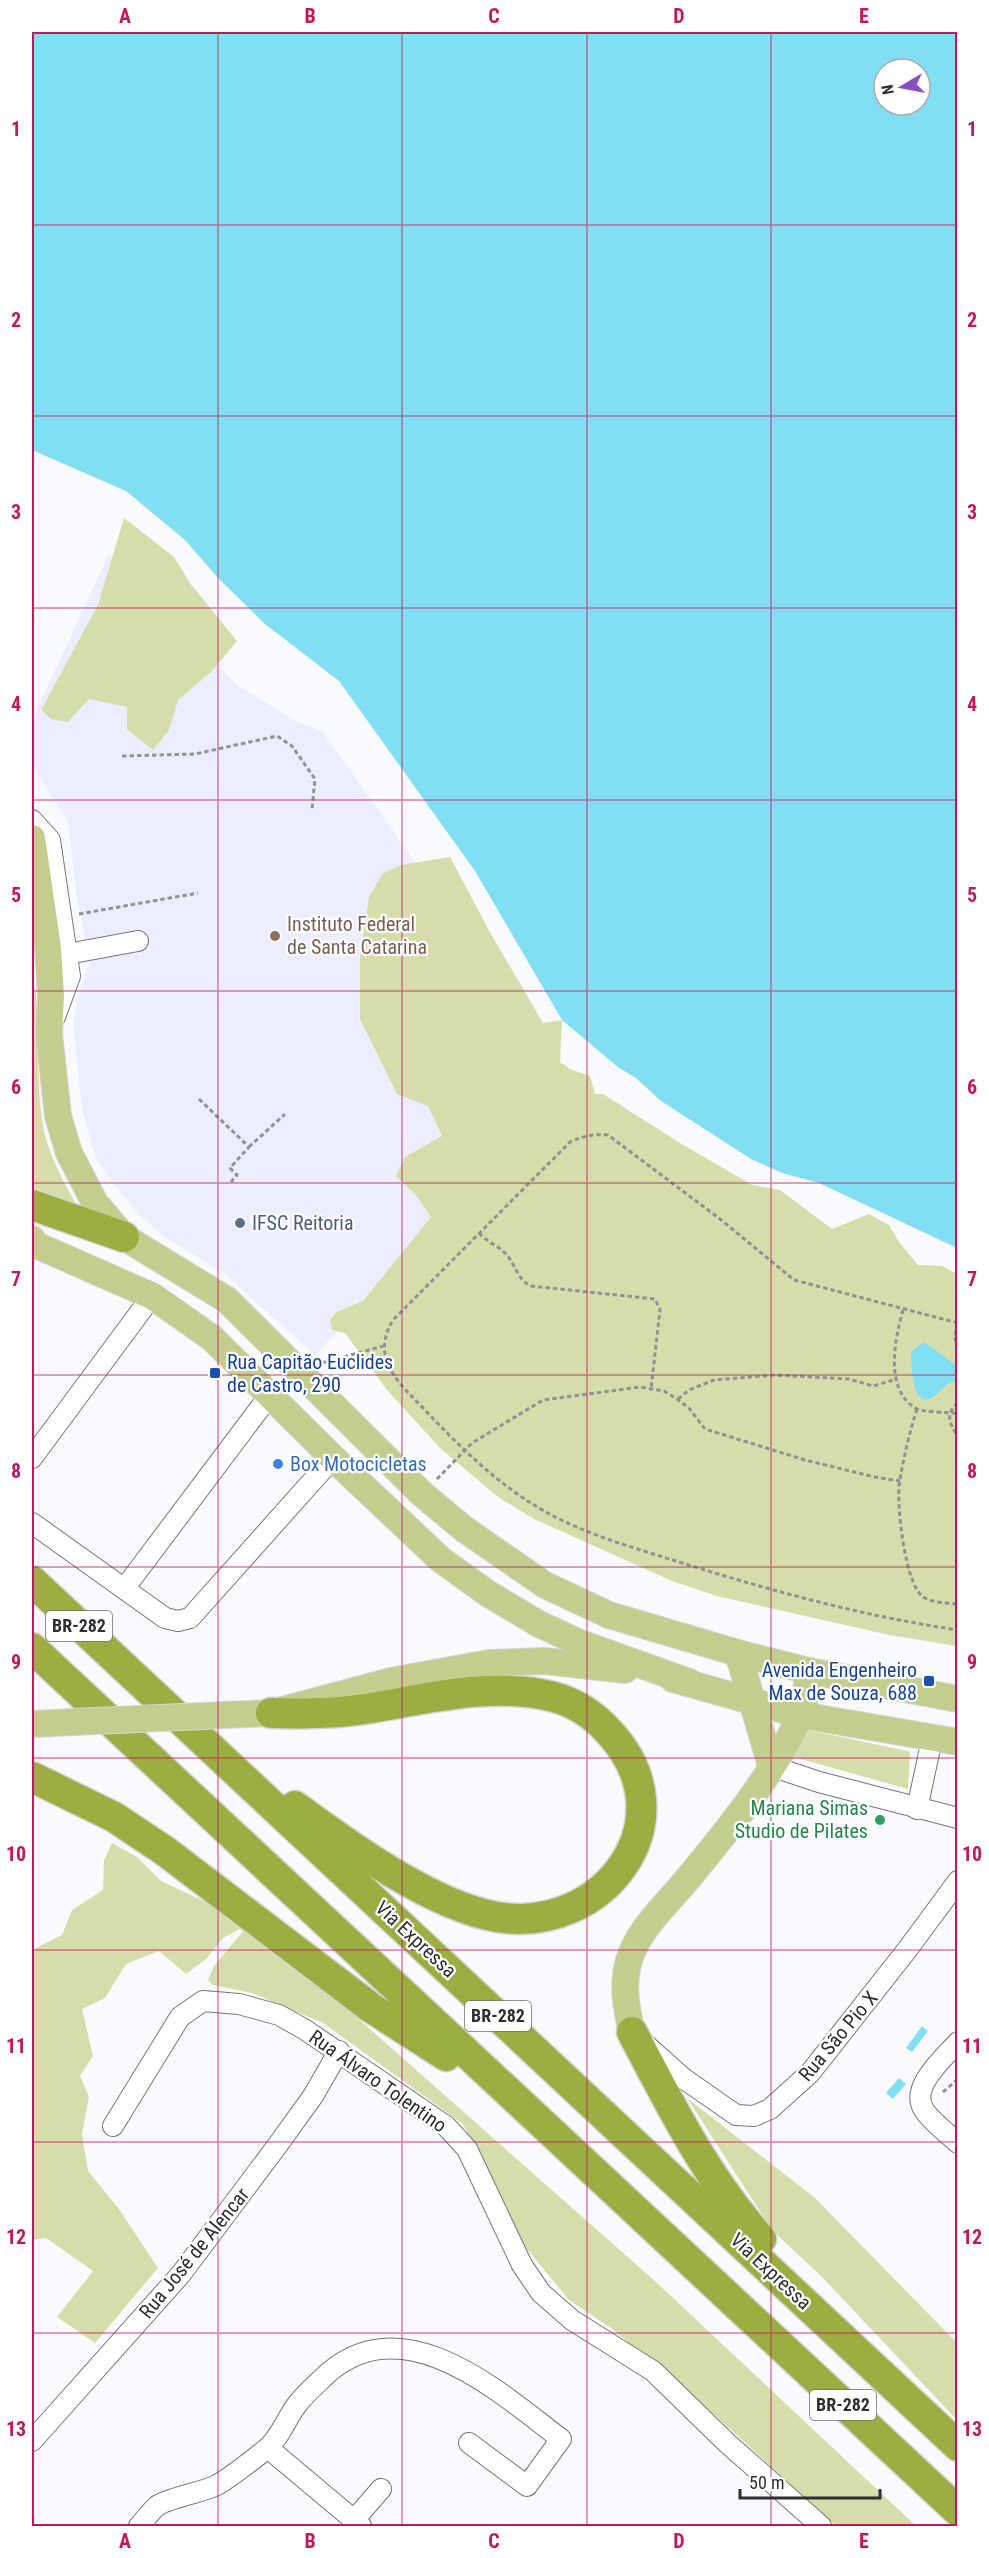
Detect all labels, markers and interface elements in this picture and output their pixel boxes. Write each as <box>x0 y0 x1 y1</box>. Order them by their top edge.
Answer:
text: A <box>119 4 131 28</box>
text: B <box>304 4 316 28</box>
text: C <box>488 4 500 28</box>
text: D <box>673 4 685 28</box>
text: E <box>859 4 869 28</box>
north arrow <box>872 57 932 117</box>
text: N <box>878 83 898 96</box>
text: 1 <box>11 117 21 141</box>
text: 1 <box>967 117 977 141</box>
text: 2 <box>11 308 21 332</box>
text: 2 <box>967 308 977 332</box>
text: 3 <box>11 500 21 524</box>
text: 3 <box>967 500 977 524</box>
text: 4 <box>11 692 21 716</box>
text: 4 <box>967 692 977 716</box>
text: 5 <box>11 883 21 907</box>
text: 5 <box>967 883 977 907</box>
place label: Instituto Federal de Santa Catarina <box>287 912 427 959</box>
marker: Instituto Federal de Santa Catarina <box>268 929 282 943</box>
text: 6 <box>11 1075 21 1099</box>
text: 6 <box>967 1075 977 1099</box>
place label: IFSC Reitoria <box>252 1211 354 1235</box>
marker: IFSC Reitoria <box>233 1216 247 1230</box>
text: 7 <box>11 1267 21 1291</box>
text: 7 <box>967 1267 977 1291</box>
place label: Rua Capitão Euclides de Castro, 290 <box>227 1350 393 1397</box>
marker: Rua Capitão Euclides de Castro, 290 <box>208 1366 222 1380</box>
place label: Box Motocicletas <box>290 1452 427 1476</box>
marker: Box Motocicletas <box>271 1457 285 1471</box>
text: 8 <box>11 1459 21 1483</box>
text: 8 <box>967 1459 977 1483</box>
road number: BR-282 <box>46 1611 112 1641</box>
text: 9 <box>11 1650 21 1674</box>
text: 9 <box>967 1650 977 1674</box>
place label: Avenida Engenheiro Max de Souza, 688 <box>762 1658 917 1705</box>
marker: Avenida Engenheiro Max de Souza, 688 <box>922 1674 936 1688</box>
place label: Mariana Simas Studio de Pilates <box>735 1796 868 1843</box>
marker: Mariana Simas Studio de Pilates <box>873 1813 887 1827</box>
text: 10 <box>6 1842 26 1866</box>
text: 10 <box>962 1842 982 1866</box>
street label: Via Expressa <box>371 1896 461 1982</box>
street label: Rua São Pio X <box>793 1986 883 2086</box>
road number: BR-282 <box>465 2001 531 2031</box>
street label: Rua Álvaro Tolentino <box>305 2025 451 2137</box>
text: 11 <box>6 2034 26 2058</box>
text: 11 <box>962 2034 982 2058</box>
street label: Rua José de Alencar <box>134 2183 254 2323</box>
text: 12 <box>6 2225 26 2249</box>
text: 12 <box>962 2225 982 2249</box>
street label: Via Expressa <box>726 2228 816 2314</box>
road number: BR-282 <box>810 2390 876 2420</box>
text: 13 <box>6 2417 26 2441</box>
text: 13 <box>962 2417 982 2441</box>
scale bar <box>740 2462 880 2500</box>
text: 50 m <box>749 2472 784 2493</box>
text: A <box>119 2529 131 2553</box>
text: B <box>304 2529 316 2553</box>
text: C <box>488 2529 500 2553</box>
text: D <box>673 2529 685 2553</box>
text: E <box>859 2529 869 2553</box>

